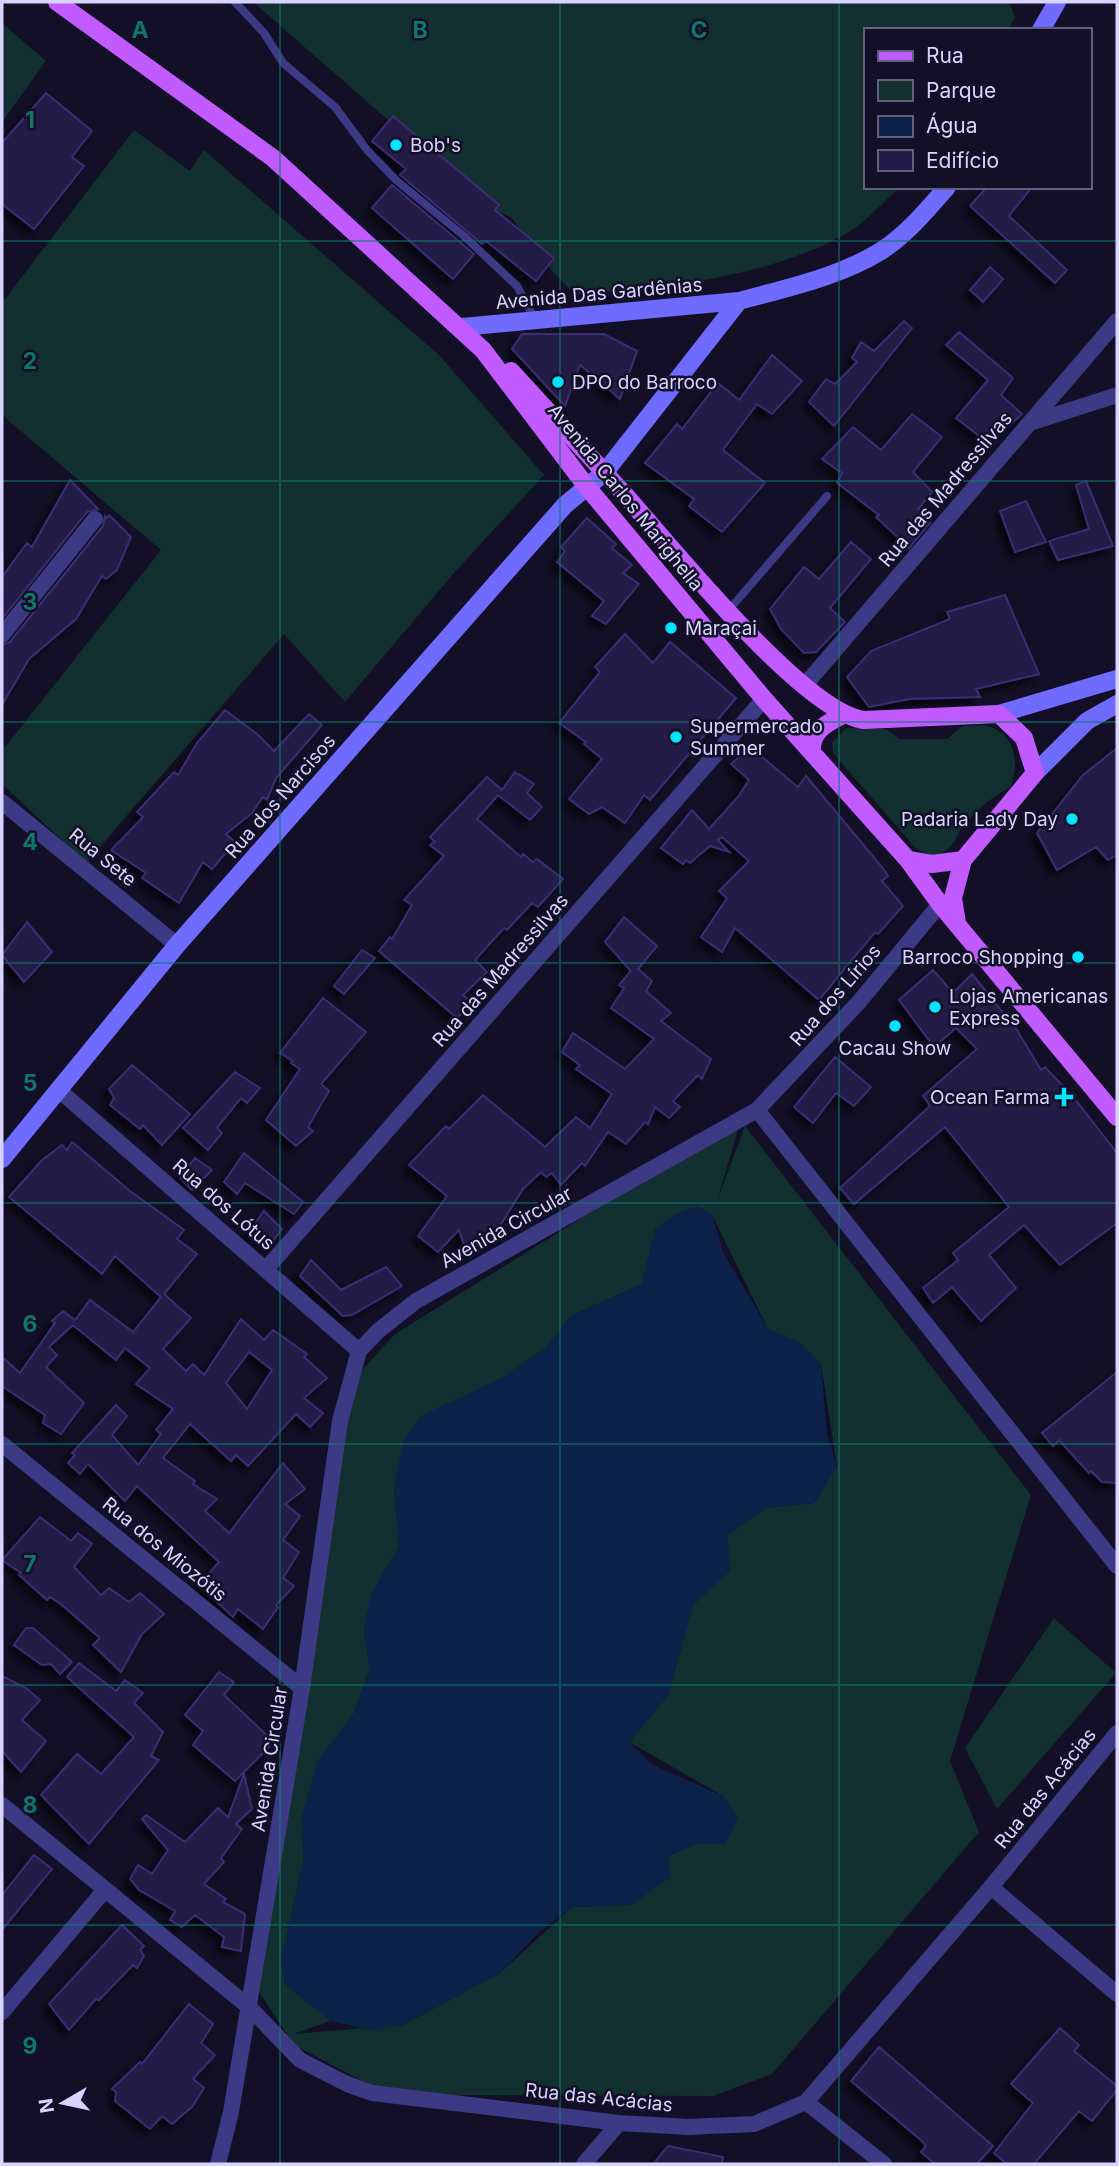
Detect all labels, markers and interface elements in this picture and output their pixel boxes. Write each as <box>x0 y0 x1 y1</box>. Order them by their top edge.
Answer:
text: A <box>131 16 149 44</box>
text: B <box>412 16 428 44</box>
text: C <box>690 16 708 44</box>
legend <box>864 28 1091 189</box>
text: Rua <box>926 43 964 68</box>
text: Parque <box>926 78 996 103</box>
text: 1 <box>25 106 35 134</box>
text: Água <box>926 112 978 138</box>
place label: Bob's <box>410 134 461 157</box>
marker: Bob's <box>388 137 404 153</box>
text: Edifício <box>926 148 999 173</box>
street label: Avenida Das Gardênias <box>495 273 703 314</box>
text: 2 <box>23 347 37 375</box>
place label: DPO do Barroco <box>572 371 717 394</box>
marker: DPO do Barroco <box>550 374 566 390</box>
street label: Avenida Carlos Marighella <box>543 399 708 595</box>
street label: Rua das Madressilvas <box>874 407 1017 571</box>
text: 3 <box>23 588 37 616</box>
place label: Maraçai <box>685 617 757 640</box>
marker: Maraçai <box>663 620 679 636</box>
place label: Supermercado Summer <box>690 715 823 760</box>
marker: Supermercado Summer <box>668 729 684 745</box>
street label: Rua dos Narcisos <box>220 730 340 863</box>
place label: Padaria Lady Day <box>901 808 1058 831</box>
marker: Padaria Lady Day <box>1064 811 1080 827</box>
street label: Rua Sete <box>64 823 141 891</box>
text: 4 <box>22 828 38 856</box>
street label: Rua das Madressilvas <box>428 889 573 1052</box>
street label: Rua dos Lírios <box>785 940 886 1051</box>
place label: Barroco Shopping <box>902 946 1064 969</box>
marker: Barroco Shopping <box>1070 949 1086 965</box>
place label: Lojas Americanas Express <box>949 985 1108 1030</box>
marker: Lojas Americanas Express <box>927 999 943 1015</box>
marker: Cacau Show <box>887 1018 903 1034</box>
place label: Cacau Show <box>839 1037 951 1060</box>
text: 5 <box>23 1069 37 1097</box>
place label: Ocean Farma <box>930 1086 1050 1109</box>
marker: Ocean Farma <box>1056 1089 1072 1105</box>
street label: Rua dos Lótus <box>168 1154 279 1255</box>
street label: Avenida Circular <box>437 1182 576 1273</box>
text: 6 <box>23 1310 37 1338</box>
street label: Rua dos Miozótis <box>98 1492 231 1607</box>
text: 7 <box>23 1550 37 1578</box>
street label: Avenida Circular <box>247 1685 292 1833</box>
street label: Rua das Acácias <box>990 1724 1101 1853</box>
text: 8 <box>23 1791 37 1819</box>
text: 9 <box>23 2032 37 2060</box>
north arrow <box>28 2068 98 2138</box>
street label: Rua das Acácias <box>524 2078 674 2117</box>
text: N <box>34 2097 59 2115</box>

